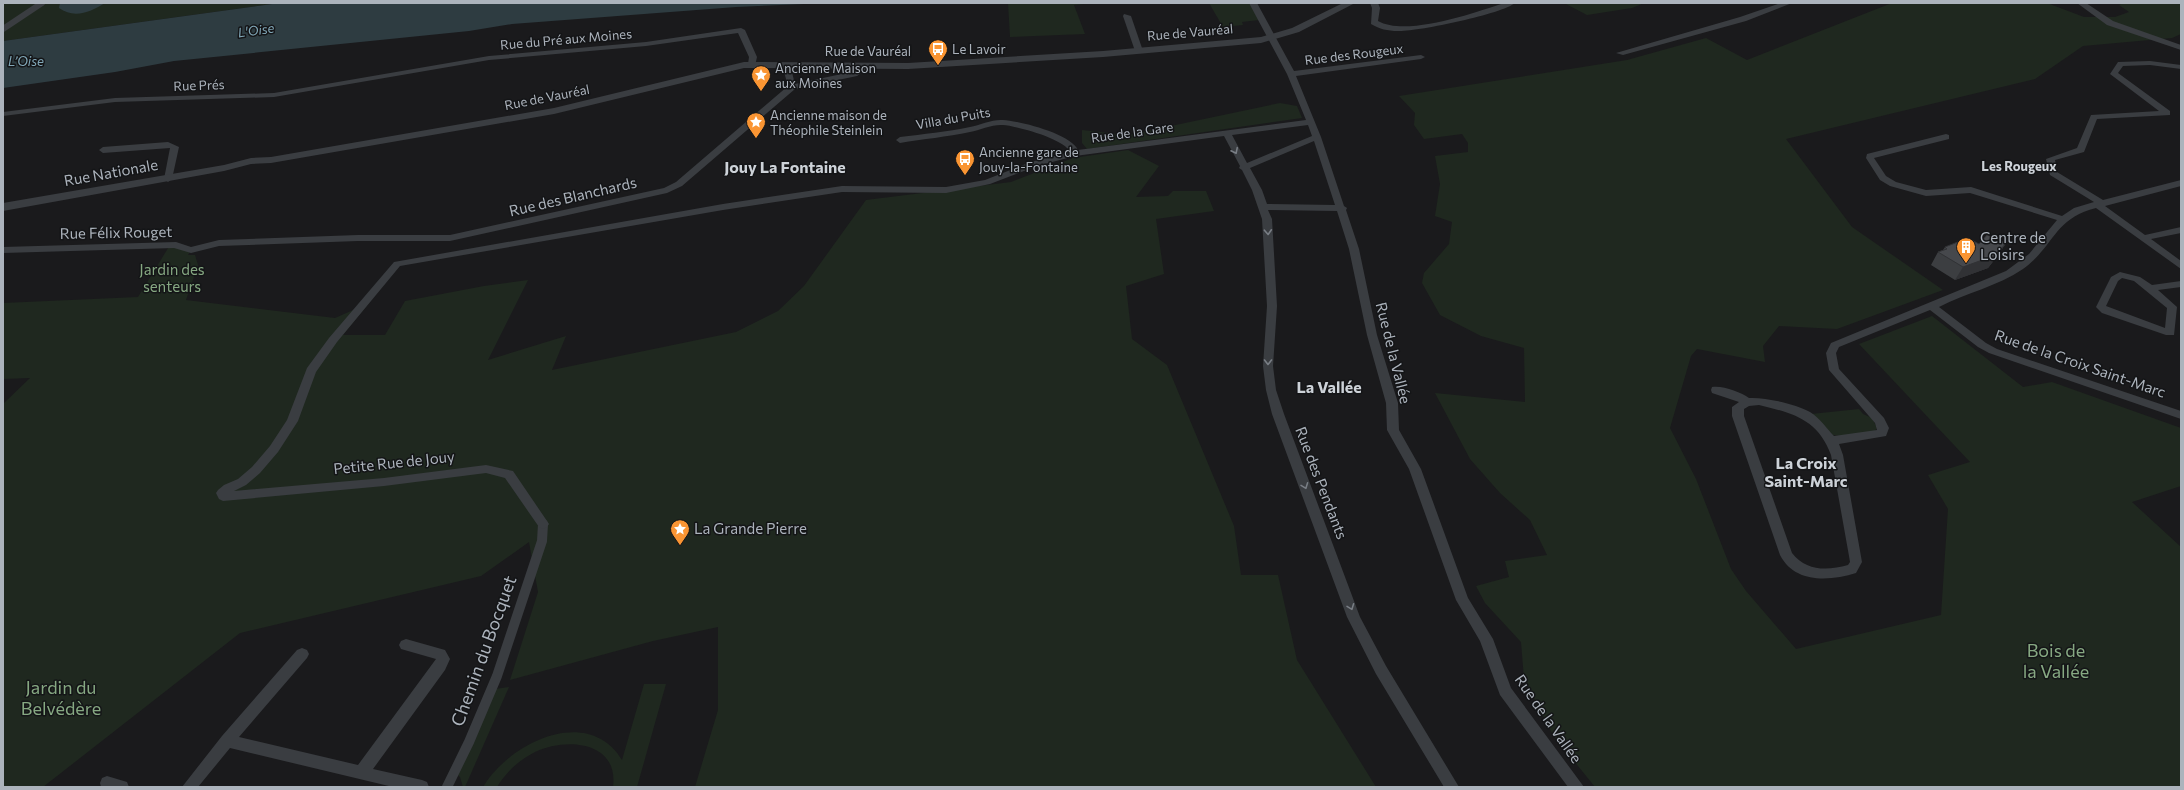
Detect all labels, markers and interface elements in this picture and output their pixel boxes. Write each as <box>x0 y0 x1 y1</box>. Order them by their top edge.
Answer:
water label: L'Oise <box>237 19 275 40</box>
street label: Rue de Vauréal <box>1146 20 1234 44</box>
street label: Rue du Pré aux Moines <box>499 25 633 53</box>
bus stop icon: Le Lavoir <box>927 38 949 66</box>
street label: Rue des Rougeux <box>1304 40 1404 68</box>
place label: Le Lavoir <box>952 41 1006 57</box>
street label: Rue de Vauréal <box>825 43 911 59</box>
water label: L’Oise <box>8 53 44 69</box>
place label: Ancienne Maison aux Moines <box>775 60 876 91</box>
place icon: Ancienne Maison aux Moines <box>750 64 772 92</box>
street label: Rue Prés <box>173 76 225 94</box>
street label: Rue de Vauréal <box>503 81 591 113</box>
street label: Villa du Puits <box>914 104 992 132</box>
place label: Ancienne maison de Théophile Steinlein <box>770 107 887 138</box>
place icon: Ancienne maison de Théophile Steinlein <box>745 111 767 139</box>
street label: Rue de la Gare <box>1090 118 1174 146</box>
place label: Ancienne gare de Jouy-la-Fontaine <box>979 144 1079 175</box>
one-way arrow <box>1230 147 1238 155</box>
bus stop icon: Ancienne gare de Jouy-la-Fontaine <box>954 148 976 176</box>
street label: Rue Nationale <box>62 155 159 189</box>
district label: Jouy La Fontaine <box>724 157 846 176</box>
district label: Les Rougeux <box>1981 158 2057 174</box>
street label: Rue des Blanchards <box>507 173 639 219</box>
street label: Rue Félix Rouget <box>59 222 172 242</box>
place label: Centre de Loisirs <box>1980 228 2046 263</box>
one-way arrow <box>1263 229 1272 235</box>
building icon: Centre de Loisirs <box>1955 236 1977 264</box>
park label: Jardin des senteurs <box>139 260 205 295</box>
street label: Rue de la Vallée <box>1373 300 1415 405</box>
street label: Rue de la Croix Saint-Marc <box>1993 325 2168 401</box>
one-way arrow <box>1264 359 1272 365</box>
district label: La Vallée <box>1296 377 1362 396</box>
street label: Rue des Pendants <box>1292 424 1352 542</box>
street label: Petite Rue de Jouy <box>332 447 456 477</box>
district label: La Croix Saint-Marc <box>1764 453 1848 490</box>
one-way arrow <box>1301 482 1309 489</box>
place icon: La Grande Pierre <box>669 518 691 546</box>
place label: La Grande Pierre <box>694 519 807 537</box>
street label: Chemin du Bocquet <box>446 572 521 729</box>
one-way arrow <box>1346 604 1354 611</box>
park label: Bois de la Vallée <box>2023 639 2089 682</box>
street label: Rue de la Vallée <box>1512 671 1586 766</box>
park label: Jardin du Belvédère <box>21 676 101 719</box>

